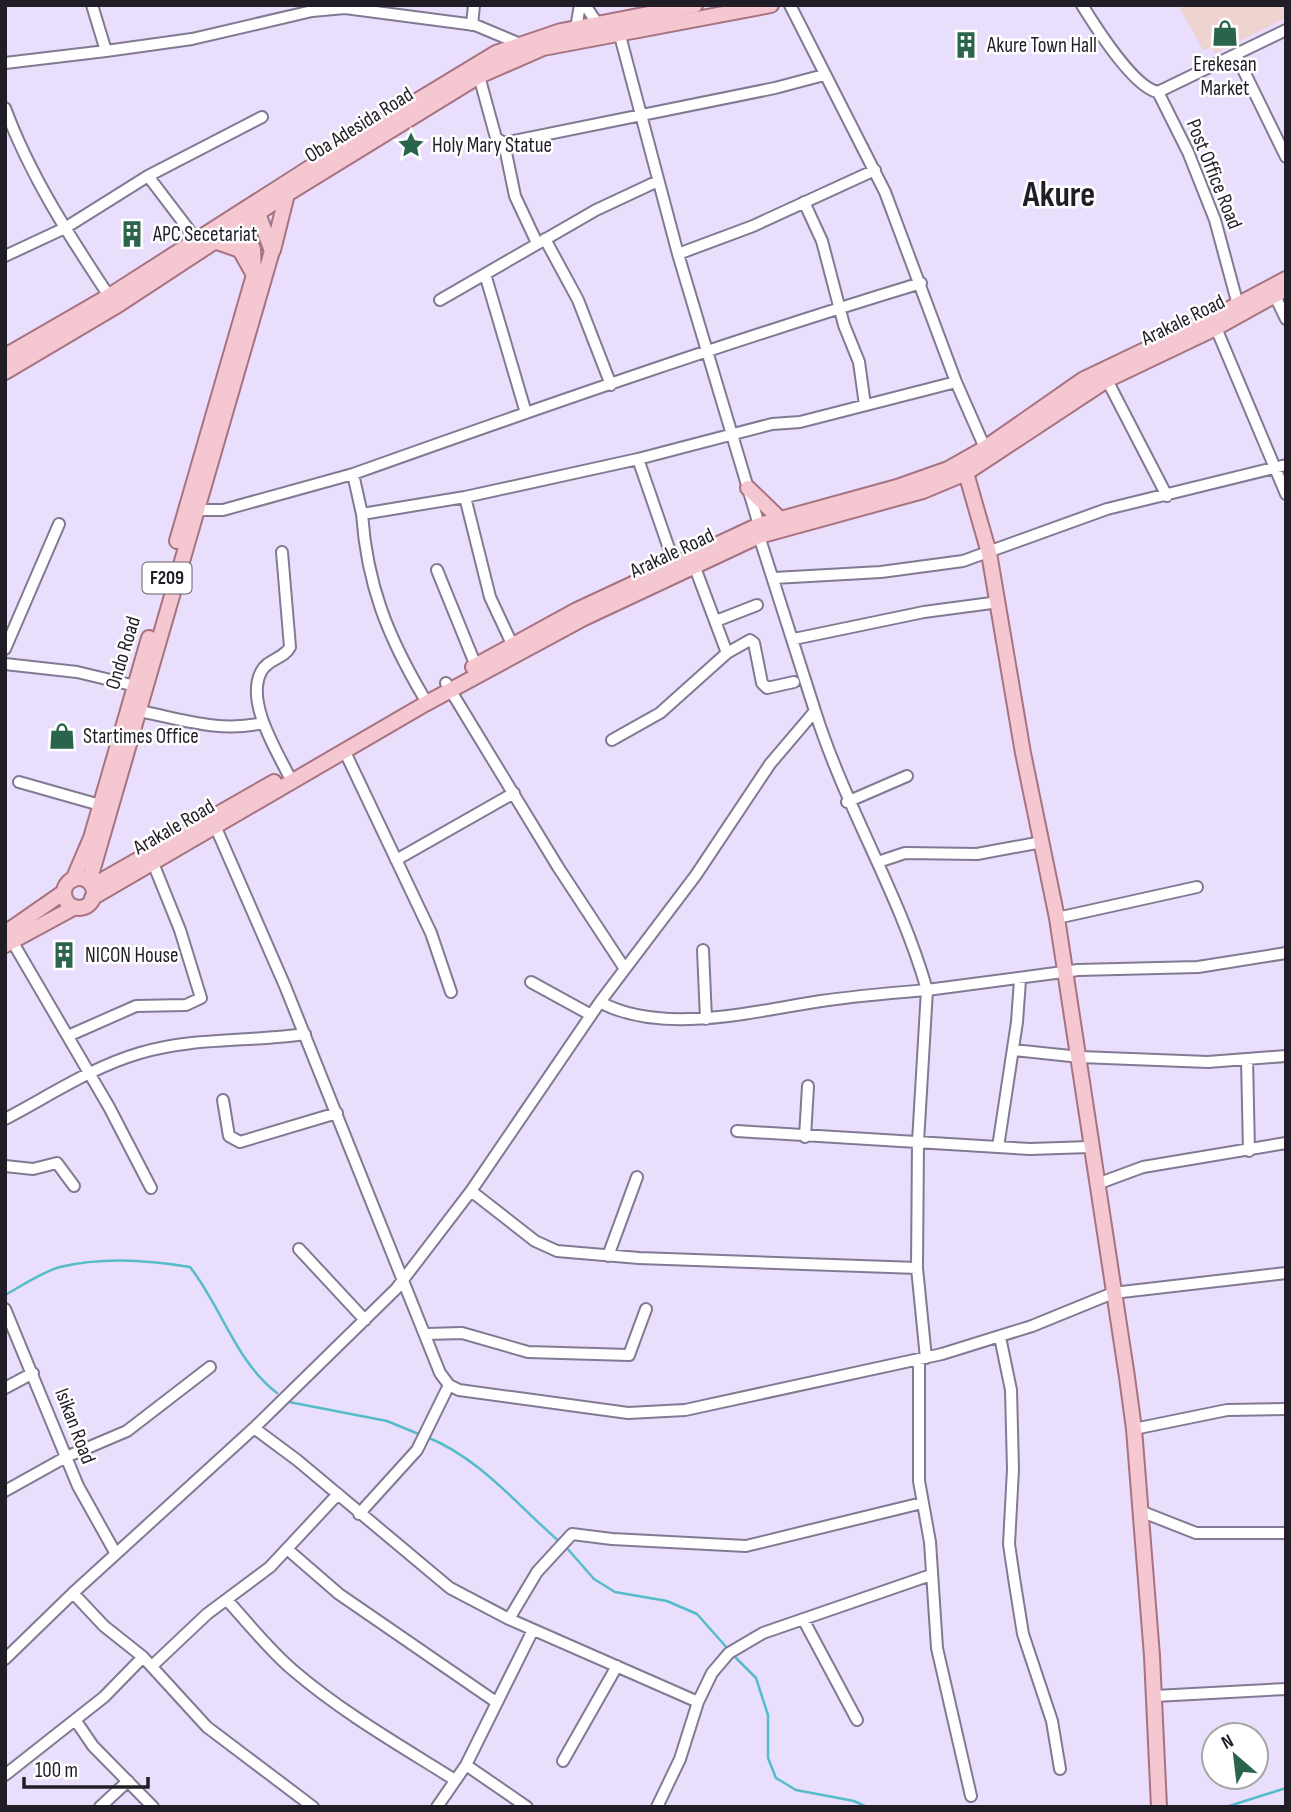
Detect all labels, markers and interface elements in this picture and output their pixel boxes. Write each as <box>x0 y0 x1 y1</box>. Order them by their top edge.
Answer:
shop icon: Erekesan Market <box>1210 18 1240 48</box>
building icon: Akure Town Hall <box>951 30 981 60</box>
place label: Akure Town Hall <box>986 33 1097 58</box>
place label: Erekesan Market <box>1193 52 1257 101</box>
street label: Oba Adesida Road <box>300 82 418 168</box>
street label: Post Office Road <box>1181 115 1247 233</box>
place icon: Holy Mary Statue <box>396 130 426 160</box>
place label: Holy Mary Statue <box>432 133 552 158</box>
district label: Akure <box>1022 174 1095 217</box>
building icon: APC Secetariat <box>117 219 147 249</box>
place label: APC Secetariat <box>152 222 257 247</box>
street label: Arakale Road <box>1136 289 1229 351</box>
street label: Arakale Road <box>625 523 718 584</box>
road number: F209 <box>142 562 192 594</box>
street label: Ondo Road <box>100 613 146 693</box>
shop icon: Startimes Office <box>47 721 77 751</box>
place label: Startimes Office <box>83 724 199 749</box>
street label: Arakale Road <box>128 794 219 861</box>
building icon: NICON House <box>49 940 79 970</box>
place label: NICON House <box>85 943 179 968</box>
street label: Isikan Road <box>49 1385 101 1467</box>
north arrow <box>1200 1721 1270 1791</box>
text: N <box>1218 1730 1238 1755</box>
scale bar <box>24 1745 149 1789</box>
text: 100 m <box>35 1758 78 1783</box>

